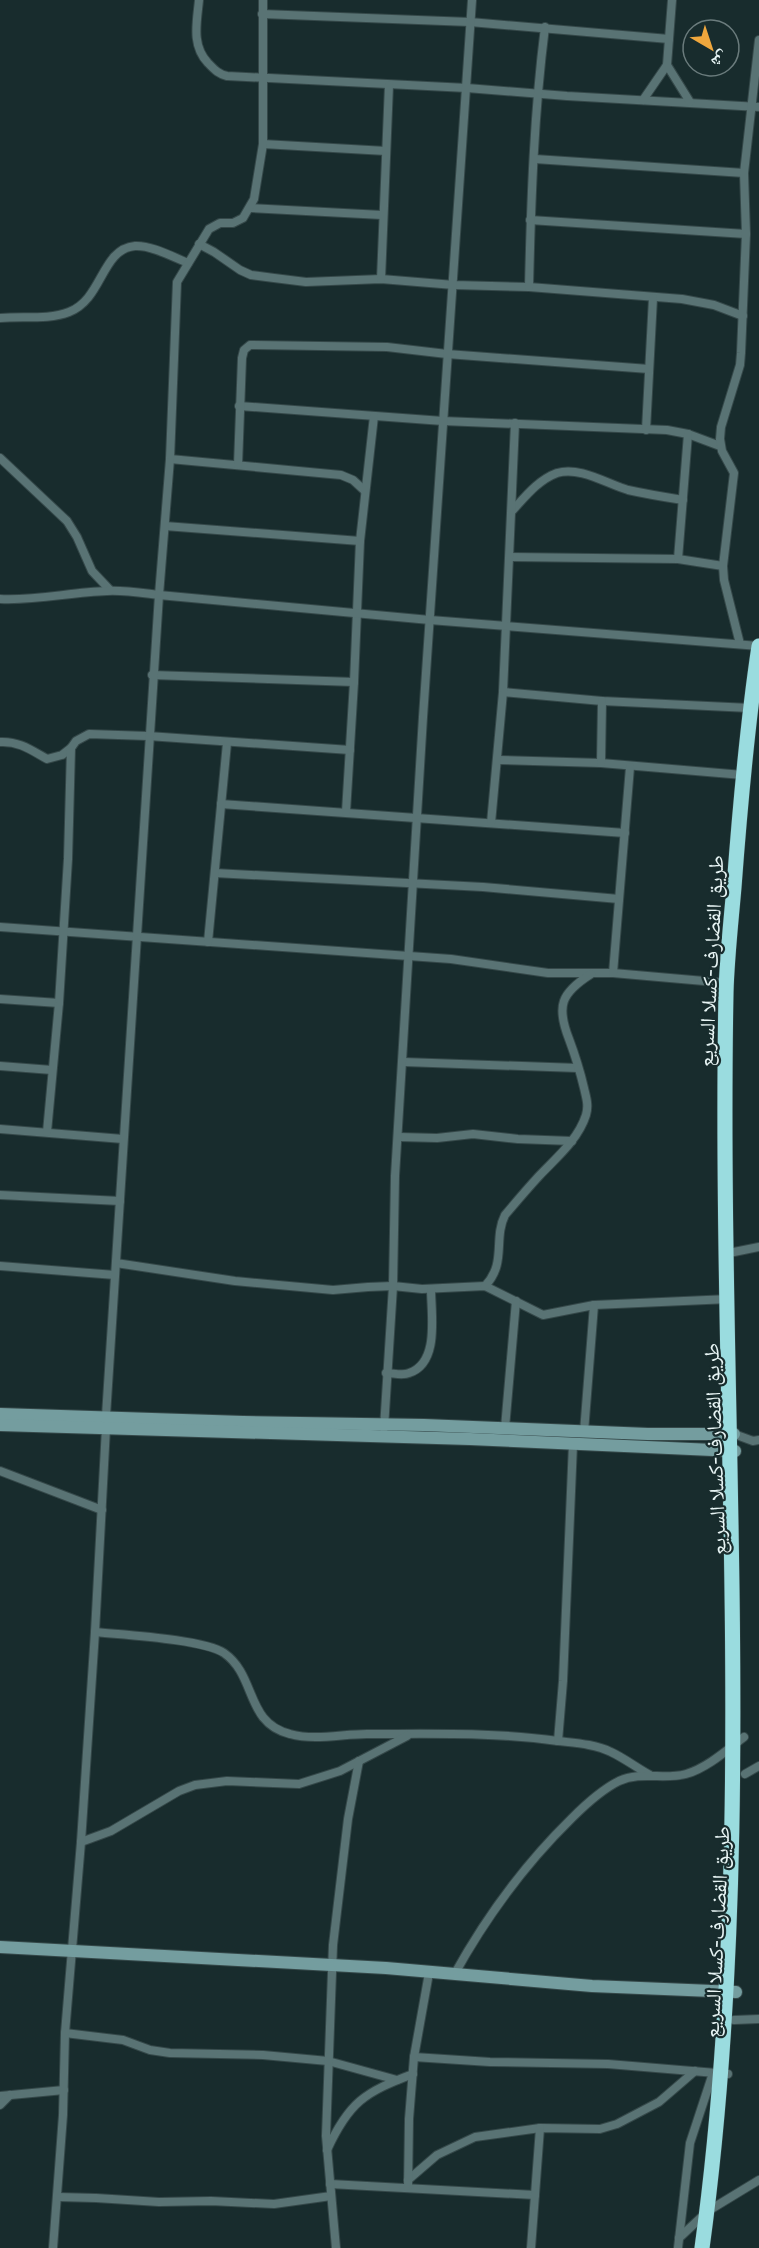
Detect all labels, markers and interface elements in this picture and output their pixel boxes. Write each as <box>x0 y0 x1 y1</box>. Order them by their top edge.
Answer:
north arrow <box>681 18 741 78</box>
text: ش <box>708 47 733 72</box>
street label: طريق القضارف-كسلا السريع <box>692 854 730 1068</box>
street label: طريق القضارف-كسلا السريع <box>698 1342 732 1556</box>
street label: طريق القضارف-كسلا السريع <box>698 1825 736 2039</box>

